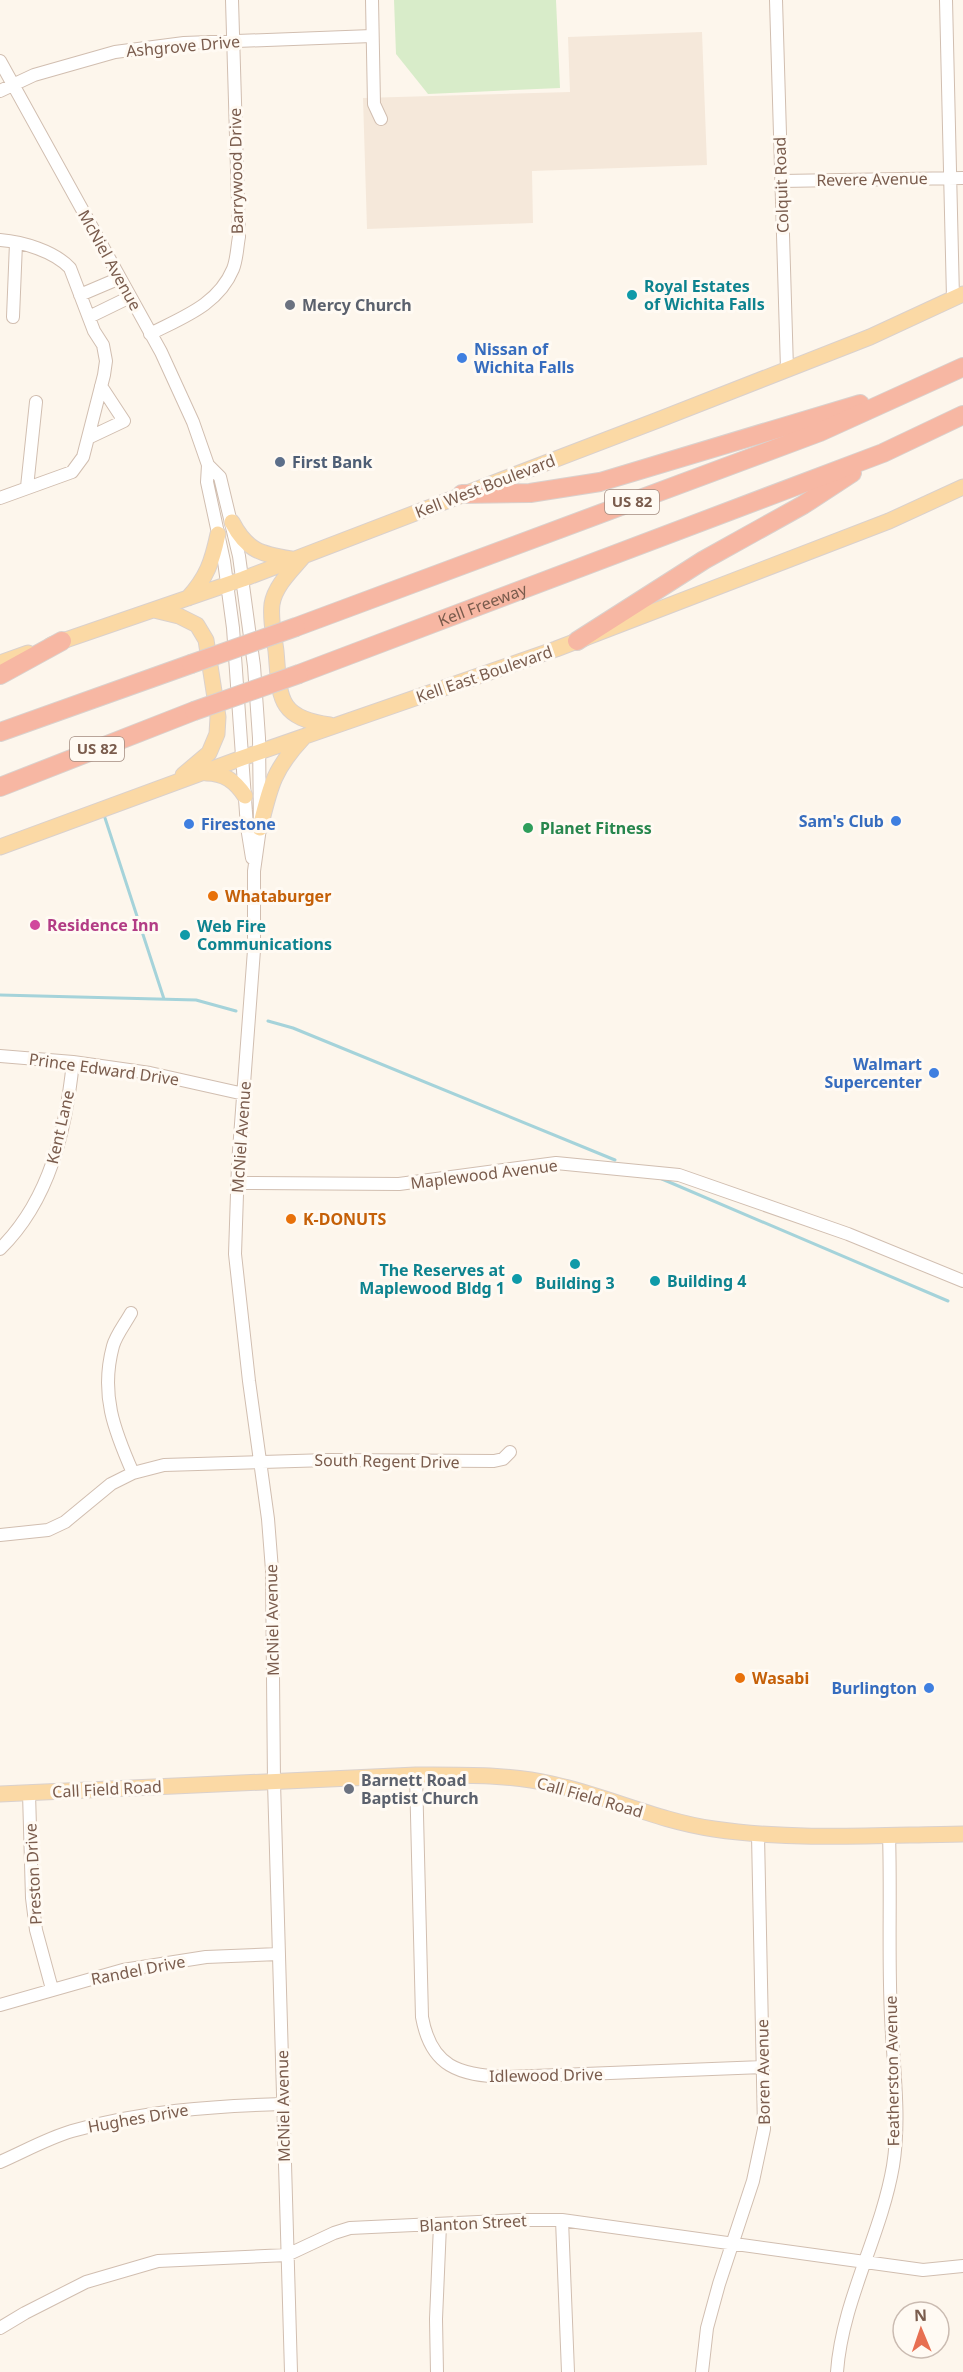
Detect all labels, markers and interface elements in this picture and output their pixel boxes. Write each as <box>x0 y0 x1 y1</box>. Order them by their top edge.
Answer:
street label: Ashgrove Drive <box>125 30 241 62</box>
street label: Barrywood Drive <box>224 108 248 234</box>
street label: Colquit Road <box>768 137 794 233</box>
street label: Revere Avenue <box>816 167 928 191</box>
street label: McNiel Avenue <box>73 206 147 314</box>
place label: Royal Estates of Wichita Falls <box>644 275 765 315</box>
marker: Royal Estates of Wichita Falls <box>625 288 639 302</box>
place label: Mercy Church <box>302 294 412 316</box>
marker: Mercy Church <box>283 298 297 312</box>
place label: Nissan of Wichita Falls <box>474 338 574 378</box>
marker: Nissan of Wichita Falls <box>455 351 469 365</box>
street label: Kell West Boulevard <box>412 449 558 523</box>
place label: First Bank <box>292 451 372 473</box>
marker: First Bank <box>273 455 287 469</box>
road number: US 82 <box>605 490 659 514</box>
street label: Kell Freeway <box>435 578 531 631</box>
street label: Kell East Boulevard <box>413 640 555 708</box>
road number: US 82 <box>70 737 124 761</box>
place label: Sam's Club <box>799 810 884 832</box>
place label: Firestone <box>201 813 276 835</box>
marker: Sam's Club <box>889 814 903 828</box>
marker: Firestone <box>182 817 196 831</box>
place label: Planet Fitness <box>540 817 652 839</box>
marker: Planet Fitness <box>521 821 535 835</box>
place label: Whataburger <box>225 885 331 907</box>
marker: Whataburger <box>206 889 220 903</box>
place label: Residence Inn <box>47 914 159 936</box>
place label: Web Fire Communications <box>197 915 332 955</box>
marker: Residence Inn <box>28 918 42 932</box>
marker: Web Fire Communications <box>178 928 192 942</box>
street label: Prince Edward Drive <box>28 1048 180 1090</box>
place label: Walmart Supercenter <box>824 1053 922 1093</box>
marker: Walmart Supercenter <box>927 1066 941 1080</box>
street label: McNiel Avenue <box>226 1080 256 1194</box>
street label: Kent Lane <box>41 1088 79 1166</box>
street label: Maplewood Avenue <box>409 1154 559 1194</box>
place label: K-DONUTS <box>303 1208 386 1230</box>
marker: K-DONUTS <box>284 1212 298 1226</box>
marker: Building 3 <box>568 1257 582 1271</box>
place label: The Reserves at Maplewood Bldg 1 <box>359 1259 505 1299</box>
place label: Building 4 <box>667 1270 746 1292</box>
marker: The Reserves at Maplewood Bldg 1 <box>510 1272 524 1286</box>
place label: Building 3 <box>535 1272 615 1294</box>
marker: Building 4 <box>648 1274 662 1288</box>
street label: South Regent Drive <box>314 1449 460 1473</box>
street label: McNiel Avenue <box>260 1564 284 1676</box>
place label: Wasabi <box>752 1667 809 1689</box>
marker: Wasabi <box>733 1671 747 1685</box>
place label: Burlington <box>831 1677 917 1699</box>
marker: Burlington <box>922 1681 936 1695</box>
place label: Barnett Road Baptist Church <box>361 1769 479 1809</box>
street label: Call Field Road <box>534 1771 646 1823</box>
street label: Call Field Road <box>52 1775 162 1803</box>
marker: Barnett Road Baptist Church <box>342 1782 356 1796</box>
street label: Preston Drive <box>19 1823 47 1925</box>
street label: Randel Drive <box>89 1950 187 1990</box>
street label: Featherston Avenue <box>880 1995 904 2147</box>
street label: Boren Avenue <box>751 2019 775 2125</box>
street label: McNiel Avenue <box>271 2050 295 2162</box>
street label: Idlewood Drive <box>489 2063 603 2087</box>
street label: Hughes Drive <box>86 2098 190 2138</box>
street label: Blanton Street <box>419 2209 528 2237</box>
north arrow <box>891 2300 951 2360</box>
text: N <box>914 2304 927 2326</box>

